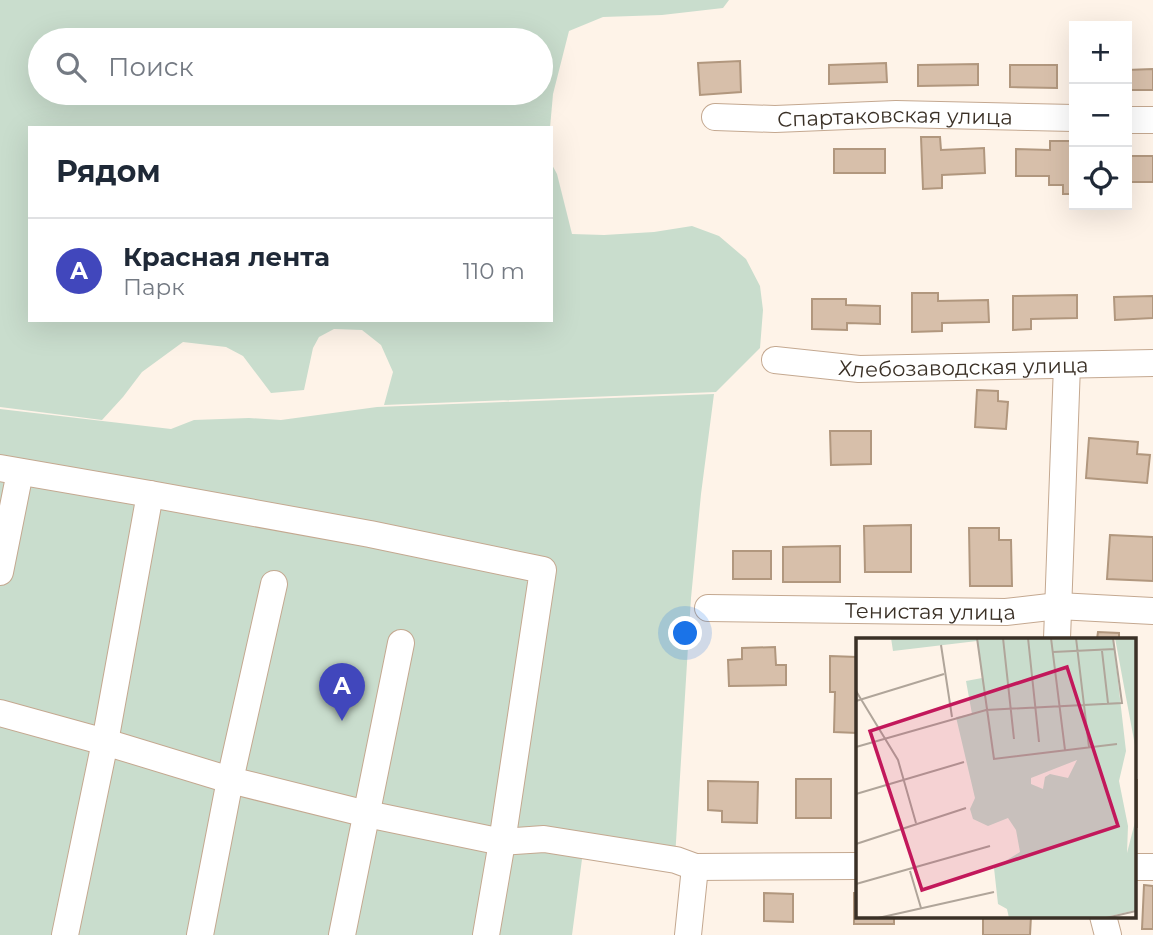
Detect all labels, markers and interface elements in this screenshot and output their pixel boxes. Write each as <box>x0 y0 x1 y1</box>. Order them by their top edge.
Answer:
map controls <box>1069 21 1132 210</box>
button: + <box>1069 21 1132 84</box>
search box <box>28 28 553 105</box>
icon: search <box>52 48 90 86</box>
text: Поиск <box>108 51 194 83</box>
button: − <box>1069 84 1132 147</box>
street label: Спартаковская улица <box>777 101 1013 131</box>
button: locate <box>1069 147 1132 210</box>
text: Рядом <box>56 153 161 190</box>
text: Красная лента <box>123 241 330 273</box>
text: A <box>70 257 88 285</box>
text: 110 m <box>463 257 525 285</box>
text: Парк <box>123 273 185 301</box>
street label: Хлебозаводская улица <box>837 352 1089 382</box>
street label: Тенистая улица <box>845 597 1017 625</box>
your location <box>668 616 702 650</box>
inset map <box>856 638 1136 918</box>
pin: A <box>319 663 365 721</box>

